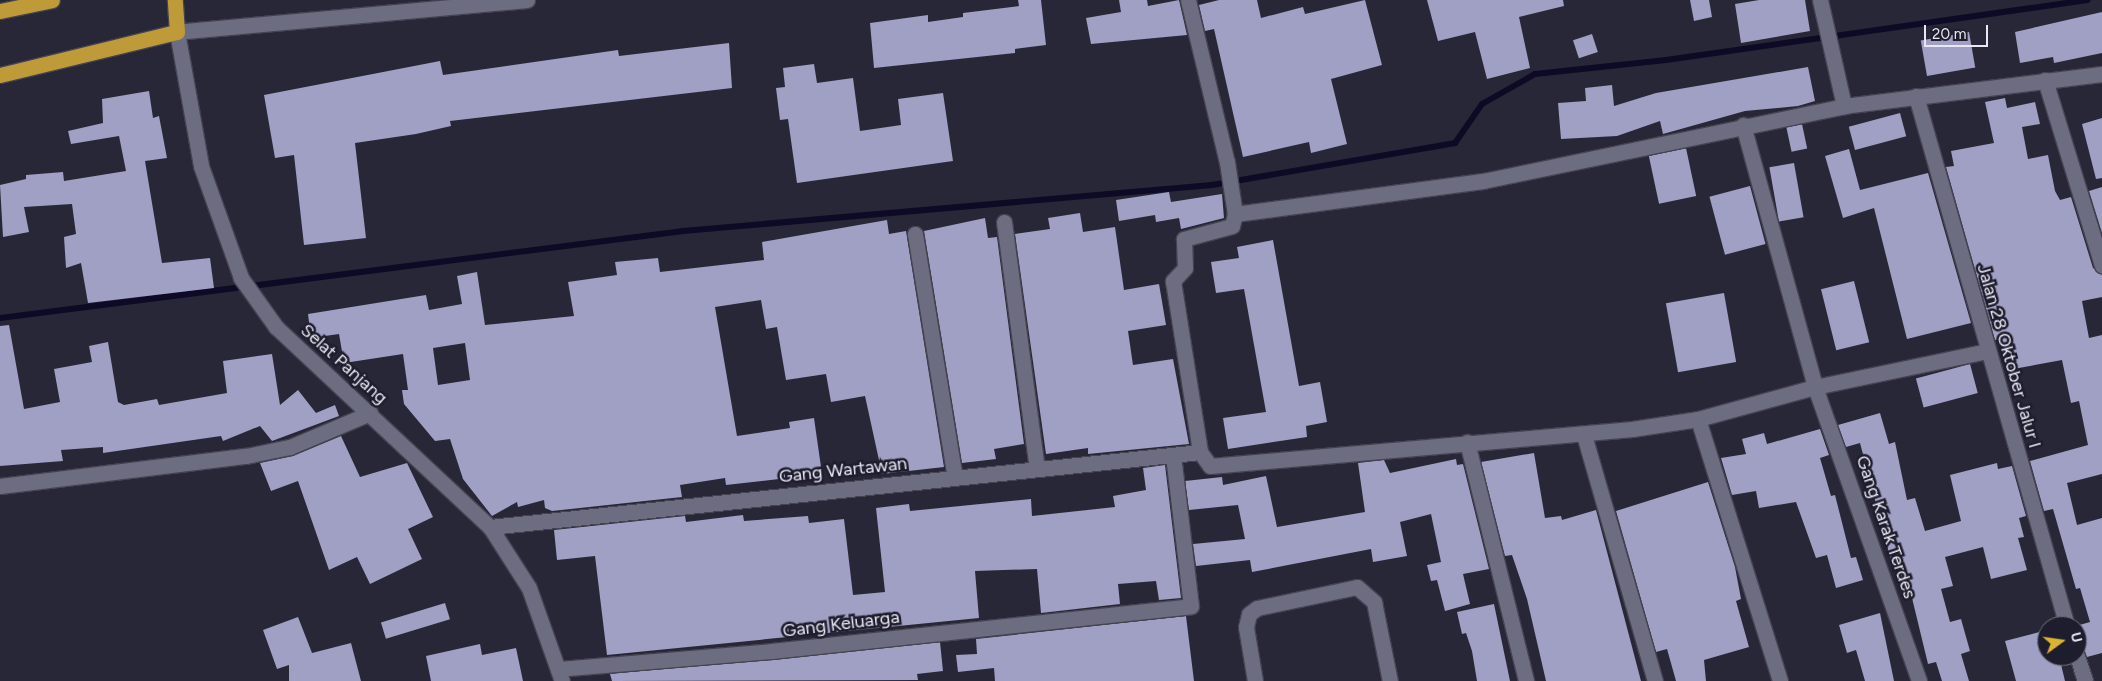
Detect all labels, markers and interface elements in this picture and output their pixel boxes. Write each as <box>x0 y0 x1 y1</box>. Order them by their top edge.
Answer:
scale bar <box>1927 15 1991 47</box>
text: 20 m <box>1932 25 1966 43</box>
street label: Jalan 28 Oktober Jalur I <box>1972 262 2046 450</box>
street label: Selat Panjang <box>296 319 392 409</box>
street label: Gang Wartawan <box>778 453 908 487</box>
street label: Gang Karak Terdes <box>1851 453 1921 601</box>
street label: Gang Keluarga <box>781 606 901 642</box>
north arrow <box>2037 616 2087 666</box>
text: U <box>2067 631 2086 644</box>

